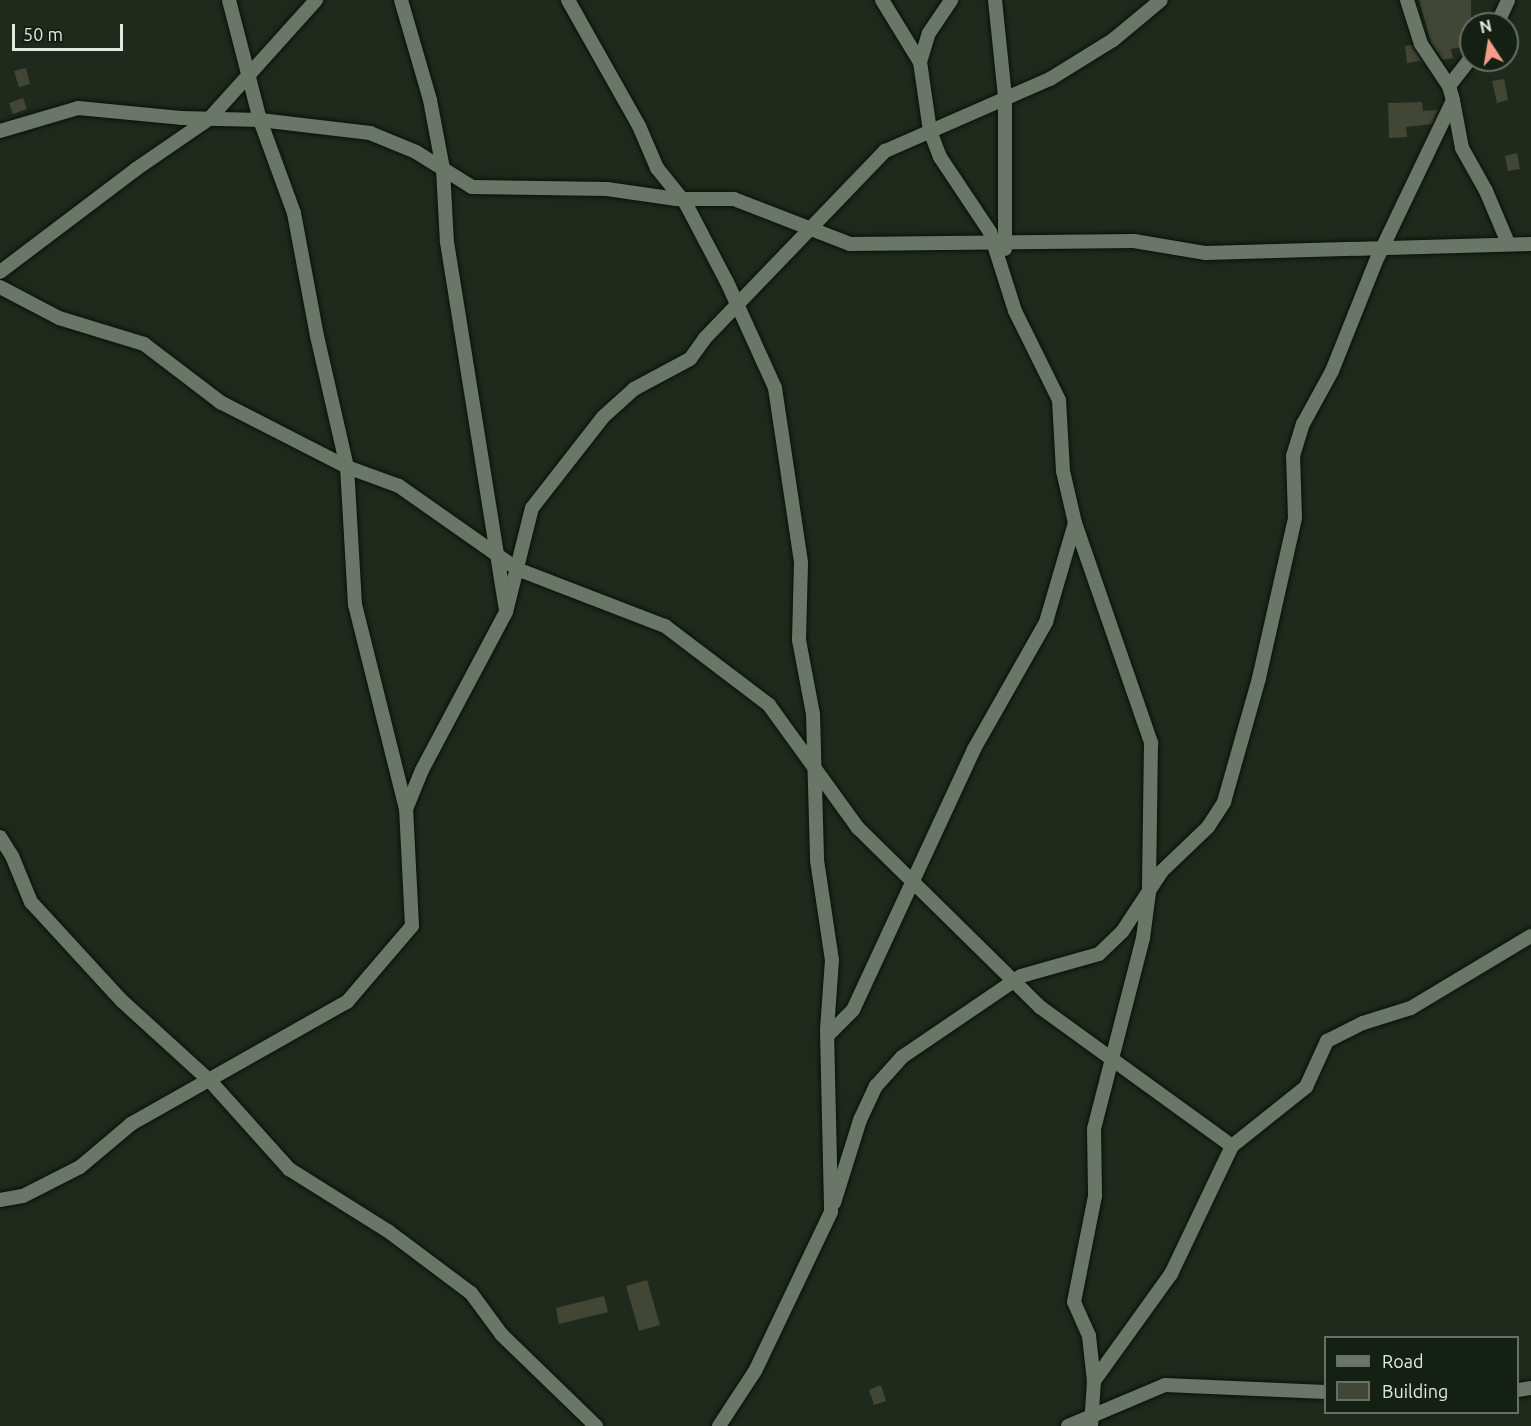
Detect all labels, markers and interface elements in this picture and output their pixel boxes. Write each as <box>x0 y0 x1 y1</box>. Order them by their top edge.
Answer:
scale bar <box>15 12 126 50</box>
north arrow <box>1459 12 1519 72</box>
text: N <box>1478 16 1493 36</box>
text: 50 m <box>23 24 63 44</box>
legend <box>1324 1336 1519 1414</box>
text: Road <box>1382 1351 1424 1371</box>
text: Building <box>1382 1381 1448 1401</box>

